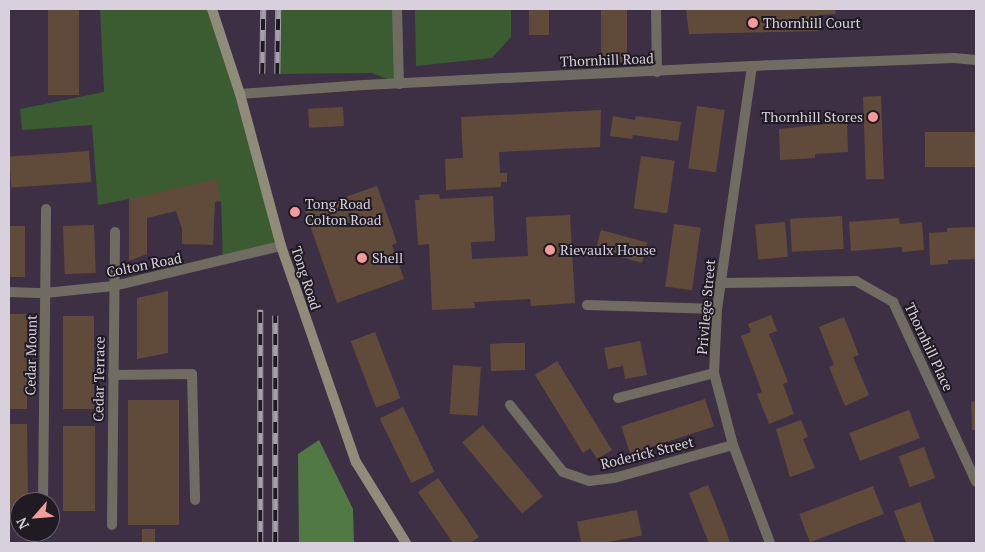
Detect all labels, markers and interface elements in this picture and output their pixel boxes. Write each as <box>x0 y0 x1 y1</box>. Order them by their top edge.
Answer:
place label: Thornhill Court <box>763 15 861 31</box>
marker: Thornhill Court <box>747 17 759 29</box>
street label: Thornhill Road <box>560 50 654 70</box>
place label: Thornhill Stores <box>762 109 863 125</box>
marker: Thornhill Stores <box>867 111 879 123</box>
place label: Tong Road Colton Road <box>305 196 382 228</box>
marker: Tong Road Colton Road <box>289 206 301 218</box>
place label: Rievaulx House <box>560 242 656 258</box>
street label: Tong Road <box>288 244 324 312</box>
marker: Rievaulx House <box>544 244 556 256</box>
street label: Colton Road <box>105 249 183 281</box>
place label: Shell <box>372 250 403 266</box>
marker: Shell <box>356 252 368 264</box>
street label: Privilege Street <box>693 259 719 355</box>
street label: Thornhill Place <box>901 300 957 394</box>
street label: Cedar Mount <box>22 314 40 396</box>
street label: Cedar Terrace <box>90 336 108 422</box>
street label: Roderick Street <box>599 433 695 473</box>
north arrow <box>10 492 60 542</box>
text: N <box>11 515 33 533</box>

